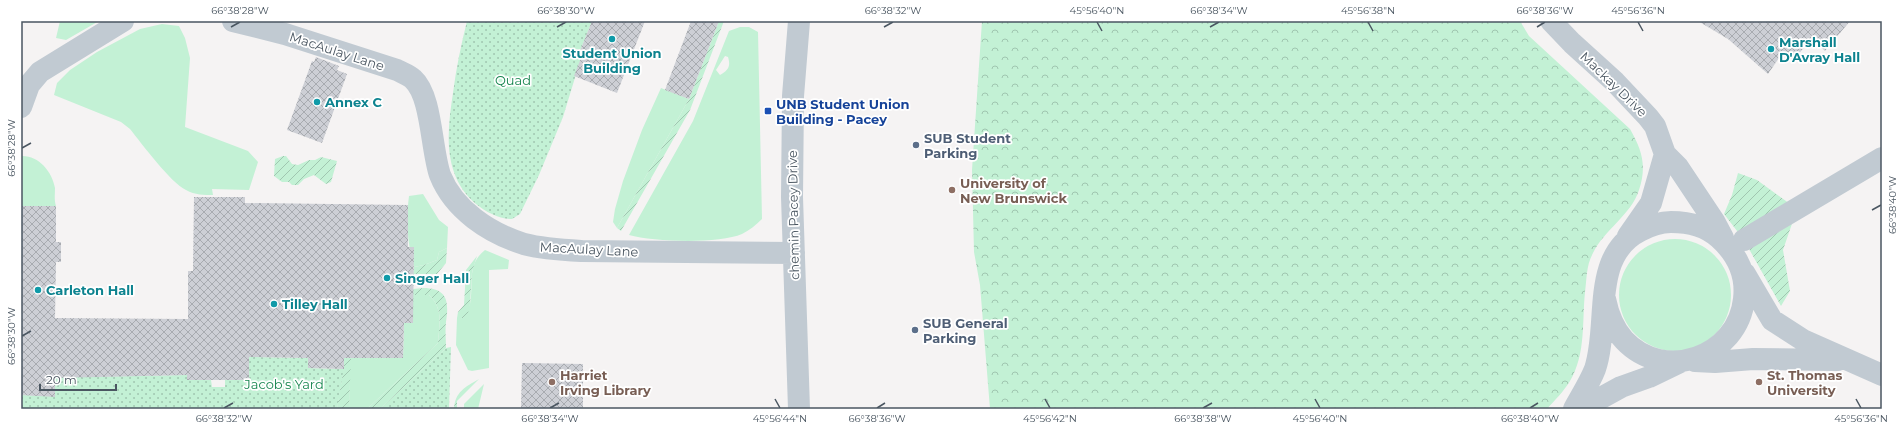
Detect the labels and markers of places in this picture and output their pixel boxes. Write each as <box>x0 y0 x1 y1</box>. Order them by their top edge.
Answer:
marker: Student Union Building <box>607 34 617 44</box>
place label: Marshall D'Avray Hall <box>1779 34 1860 65</box>
marker: Marshall D'Avray Hall <box>1766 44 1776 54</box>
place label: Student Union Building <box>562 45 662 76</box>
place label: Annex C <box>324 94 382 110</box>
place label: UNB Student Union Building - Pacey <box>776 96 909 127</box>
marker: Annex C <box>312 97 322 107</box>
marker: UNB Student Union Building - Pacey <box>763 106 773 116</box>
place label: SUB Student Parking <box>924 130 1011 161</box>
marker: SUB Student Parking <box>911 140 921 150</box>
place label: University of New Brunswick <box>960 175 1067 206</box>
marker: University of New Brunswick <box>947 185 957 195</box>
place label: Singer Hall <box>395 270 469 286</box>
marker: Singer Hall <box>382 273 392 283</box>
place label: Carleton Hall <box>46 282 134 298</box>
marker: Carleton Hall <box>33 285 43 295</box>
place label: Tilley Hall <box>282 296 348 312</box>
marker: Tilley Hall <box>269 299 279 309</box>
place label: SUB General Parking <box>923 315 1008 346</box>
marker: SUB General Parking <box>910 325 920 335</box>
place label: Harriet Irving Library <box>560 367 651 398</box>
place label: St. Thomas University <box>1767 367 1842 398</box>
marker: Harriet Irving Library <box>547 377 557 387</box>
marker: St. Thomas University <box>1754 377 1764 387</box>

